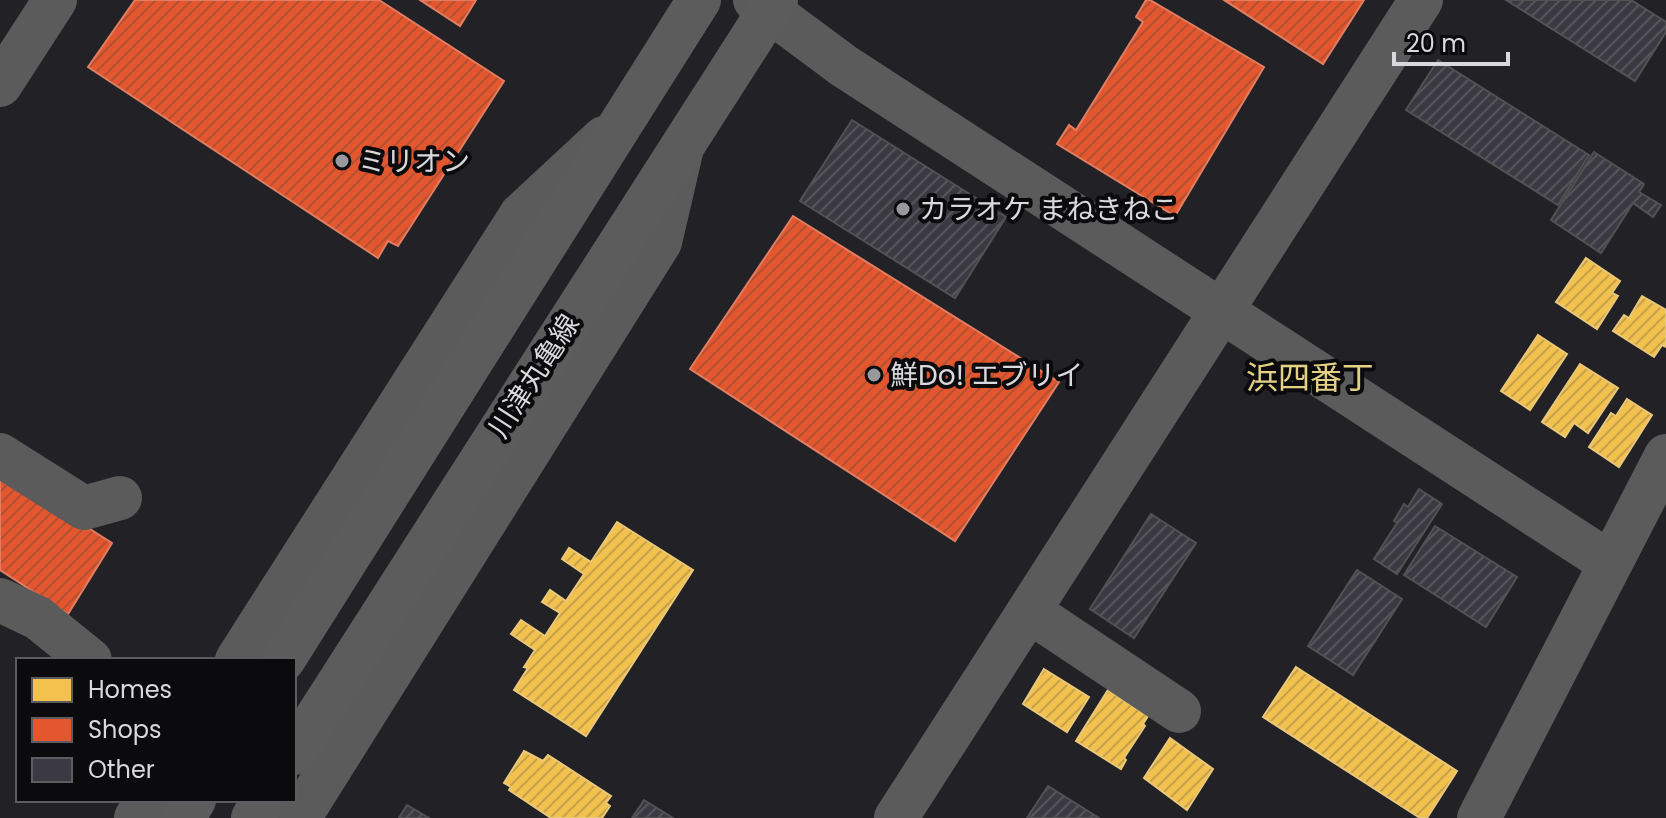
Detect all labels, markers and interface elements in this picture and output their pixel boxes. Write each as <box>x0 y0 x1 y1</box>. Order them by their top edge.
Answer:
scale bar <box>1394 16 1508 66</box>
text: 20 m <box>1406 27 1466 60</box>
place label: ミリオン <box>358 142 470 181</box>
marker: ミリオン <box>333 152 351 170</box>
place label: カラオケ まねきねこ <box>919 190 1178 229</box>
marker: カラオケ まねきねこ <box>894 200 912 218</box>
street label: 川津丸亀線 <box>480 307 588 445</box>
district label: 浜四番丁 <box>1246 355 1374 400</box>
place label: 鮮Do! エブリイ <box>890 356 1084 395</box>
marker: 鮮Do! エブリイ <box>865 366 883 384</box>
legend <box>16 658 296 802</box>
text: Homes <box>88 673 172 706</box>
text: Shops <box>88 713 162 746</box>
text: Other <box>88 753 155 786</box>

